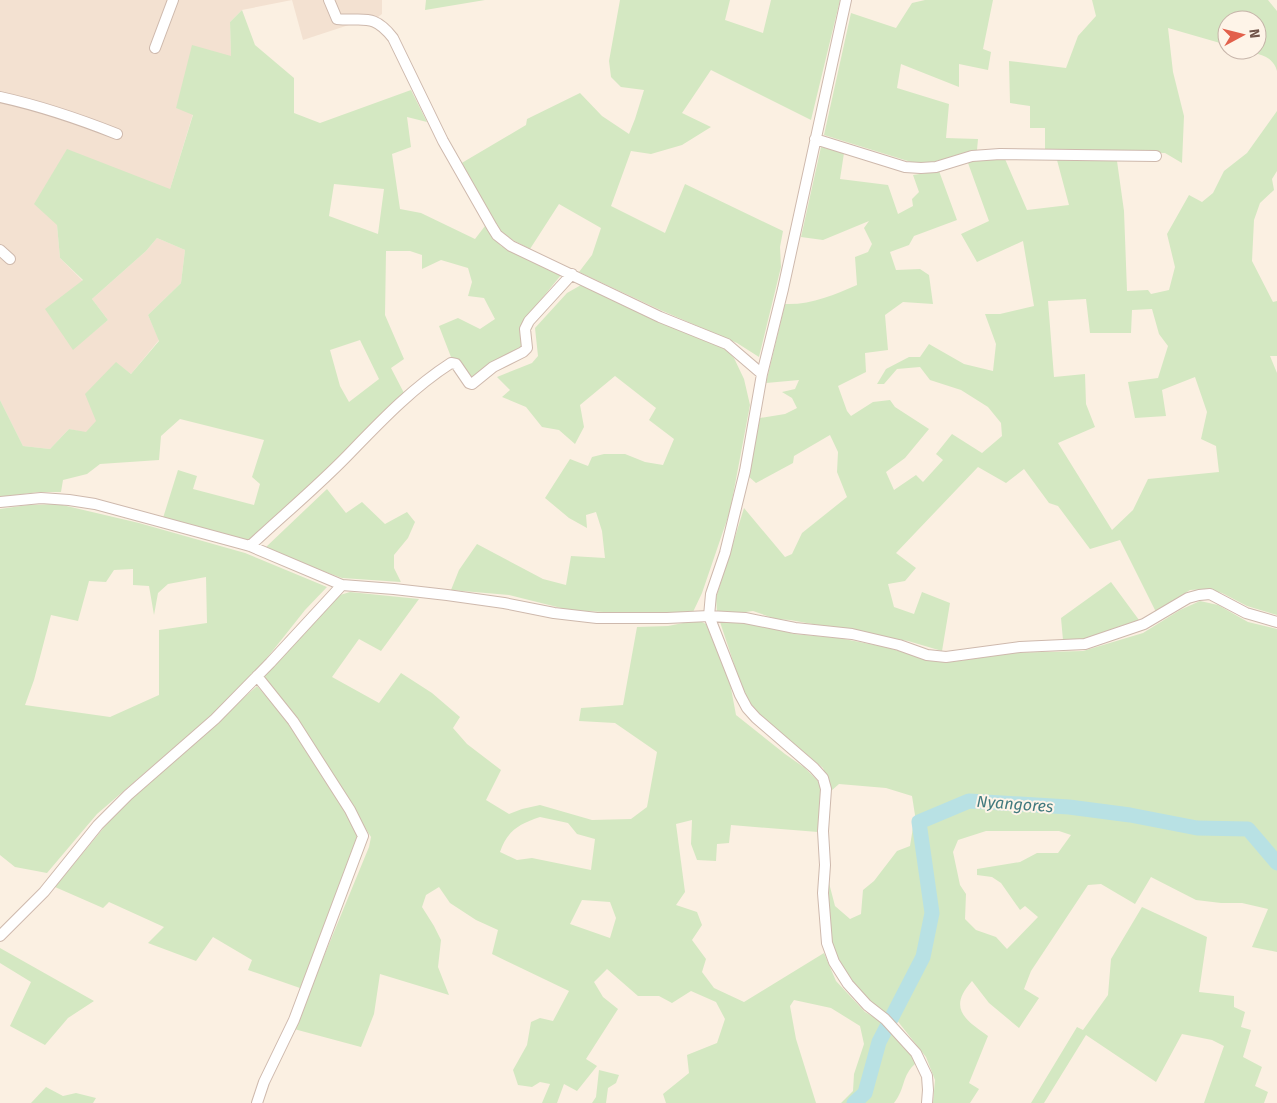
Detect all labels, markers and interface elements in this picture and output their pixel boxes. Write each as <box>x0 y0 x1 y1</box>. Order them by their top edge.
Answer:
north arrow <box>1217 10 1267 60</box>
text: N <box>1245 28 1263 39</box>
water label: Nyangores <box>976 792 1054 816</box>

